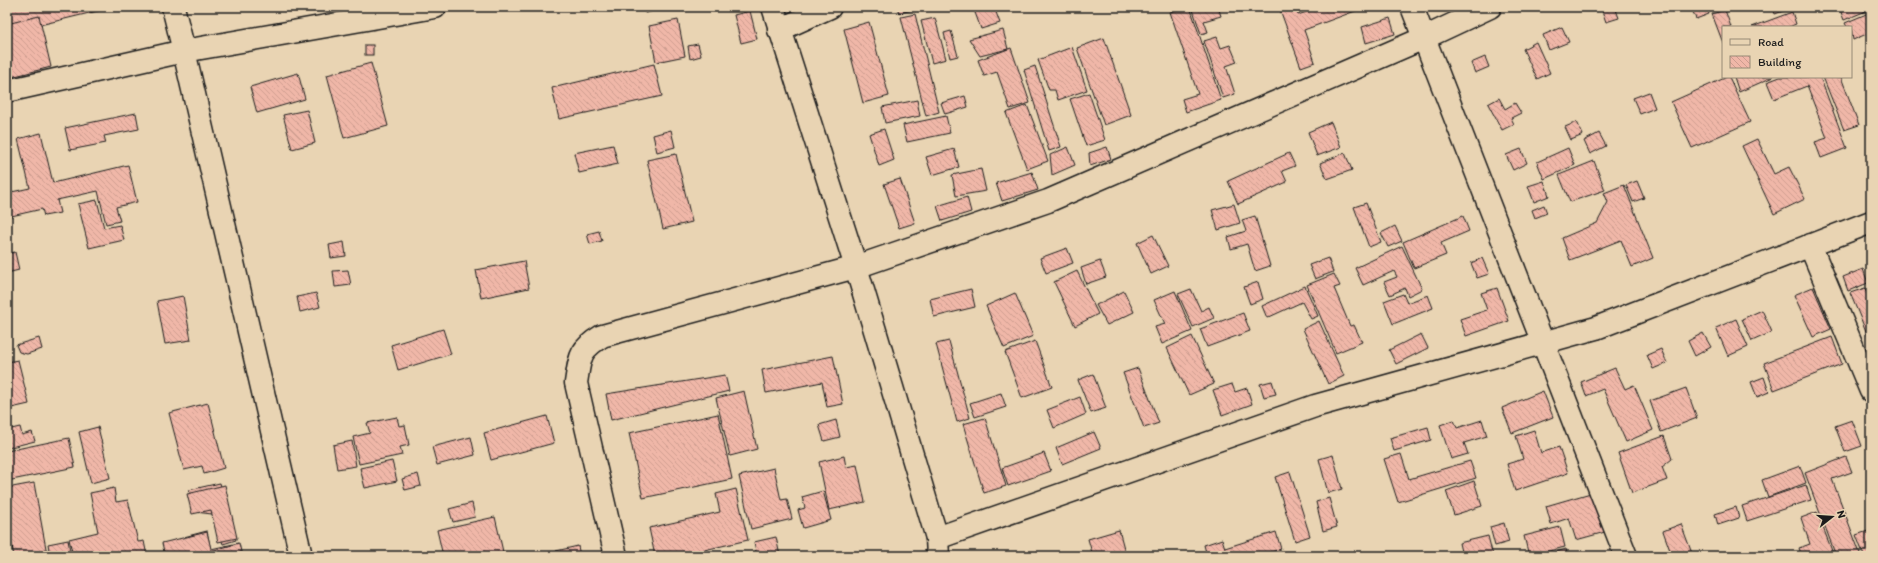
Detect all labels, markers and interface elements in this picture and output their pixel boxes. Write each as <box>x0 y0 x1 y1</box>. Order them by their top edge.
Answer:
legend <box>1722 26 1852 78</box>
text: Road <box>1758 35 1784 49</box>
text: Building <box>1758 55 1802 69</box>
north arrow <box>1812 497 1852 537</box>
text: N <box>1834 509 1848 520</box>

